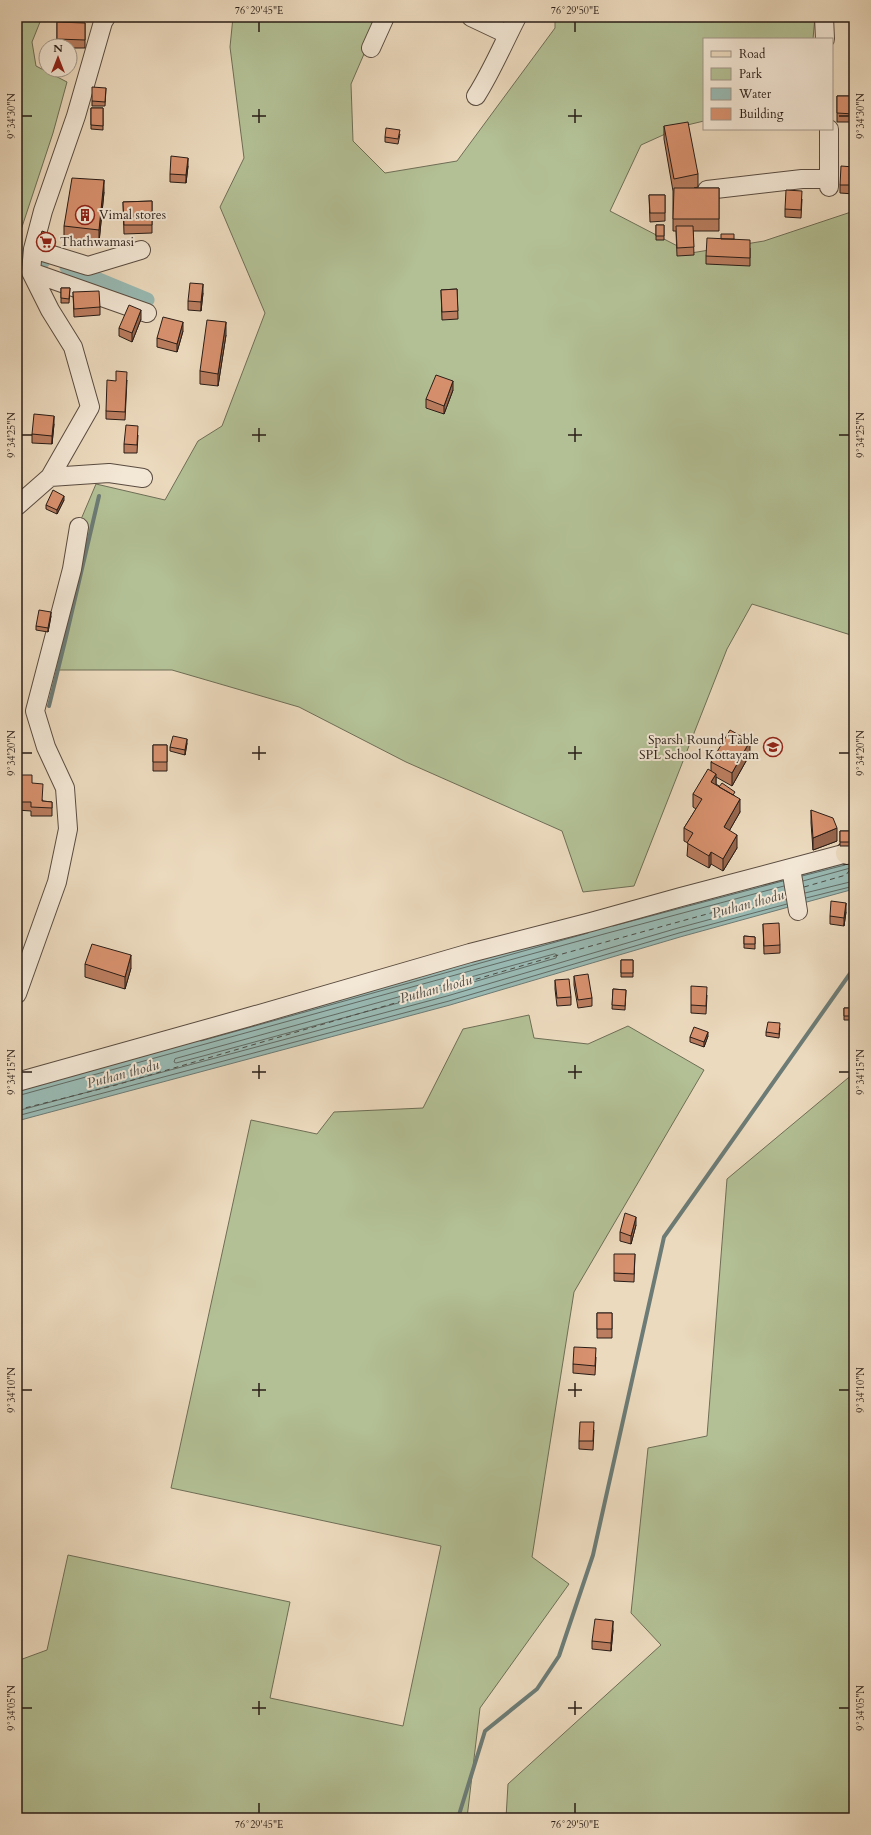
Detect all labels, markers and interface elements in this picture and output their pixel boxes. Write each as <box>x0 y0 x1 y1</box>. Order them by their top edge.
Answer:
text: 76°29'45"E <box>235 4 283 18</box>
text: 76°29'50"E <box>551 4 599 18</box>
north arrow <box>38 38 78 78</box>
legend <box>703 38 833 130</box>
text: N <box>53 41 63 56</box>
text: Road <box>739 46 766 62</box>
text: Park <box>739 66 763 82</box>
text: Water <box>738 86 772 102</box>
text: 9°34'30"N <box>5 93 19 139</box>
text: 9°34'30"N <box>854 93 868 139</box>
text: Building <box>739 106 784 122</box>
building icon: Vimal stores <box>74 204 96 226</box>
place label: Vimal stores <box>99 206 166 224</box>
supermarket icon: Thathwamasi <box>35 231 57 253</box>
place label: Thathwamasi <box>60 233 135 251</box>
text: 9°34'25"N <box>5 412 19 458</box>
text: 9°34'25"N <box>854 412 868 458</box>
text: 9°34'20"N <box>5 730 19 776</box>
text: 9°34'20"N <box>854 730 868 776</box>
place label: Sparsh Round Table SPL School Kottayam <box>639 731 759 764</box>
school or university icon: Sparsh Round Table SPL School Kottayam <box>762 736 784 758</box>
water label: Puthan thodu <box>710 885 786 923</box>
water label: Puthan thodu <box>398 970 474 1008</box>
text: 9°34'15"N <box>5 1049 19 1095</box>
text: 9°34'15"N <box>854 1049 868 1095</box>
water label: Puthan thodu <box>85 1055 161 1093</box>
text: 9°34'10"N <box>5 1367 19 1413</box>
text: 9°34'10"N <box>854 1367 868 1413</box>
text: 9°34'05"N <box>5 1685 19 1731</box>
text: 9°34'05"N <box>854 1685 868 1731</box>
text: 76°29'45"E <box>235 1818 283 1832</box>
text: 76°29'50"E <box>551 1818 599 1832</box>

